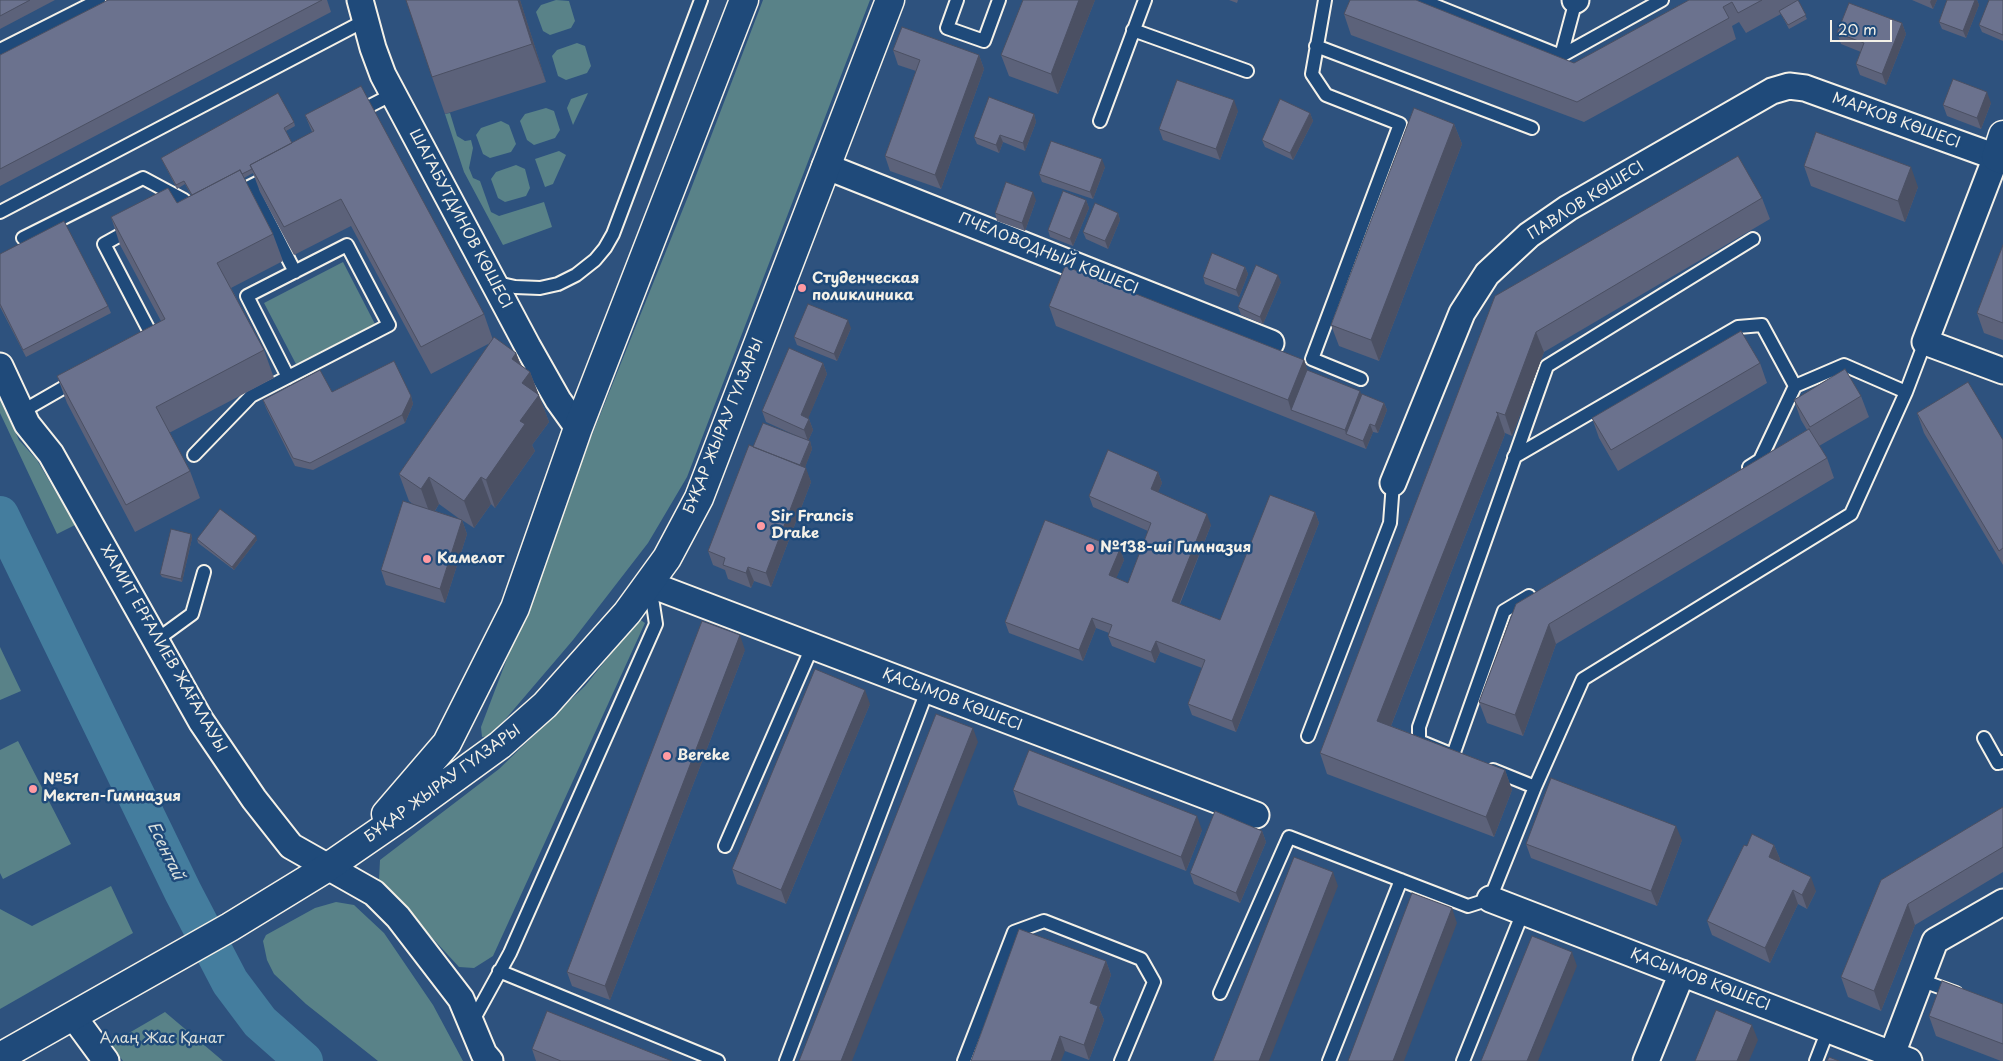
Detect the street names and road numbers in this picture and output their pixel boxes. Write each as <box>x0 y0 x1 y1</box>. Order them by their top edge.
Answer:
street label: МАРКОВ КӨШЕСІ <box>1830 89 1962 153</box>
street label: ШАГАБУТДИНОВ КӨШЕСІ <box>405 126 515 312</box>
street label: ПАВЛОВ КӨШЕСІ <box>1525 158 1647 244</box>
street label: ПЧЕЛОВОДНЫЙ КӨШЕСІ <box>956 210 1140 298</box>
street label: БҰҚАР ЖЫРАУ ГҮЛЗАРЫ <box>680 335 768 517</box>
street label: ХАМИТ ЕРҒАЛИЕВ ЖАҒАЛАУЫ <box>96 542 230 756</box>
street label: ҚАСЫМОВ КӨШЕСІ <box>880 665 1024 735</box>
street label: БҰҚАР ЖЫРАУ ГҮЛЗАРЫ <box>362 721 524 847</box>
street label: ҚАСЫМОВ КӨШЕСІ <box>1628 945 1772 1015</box>

